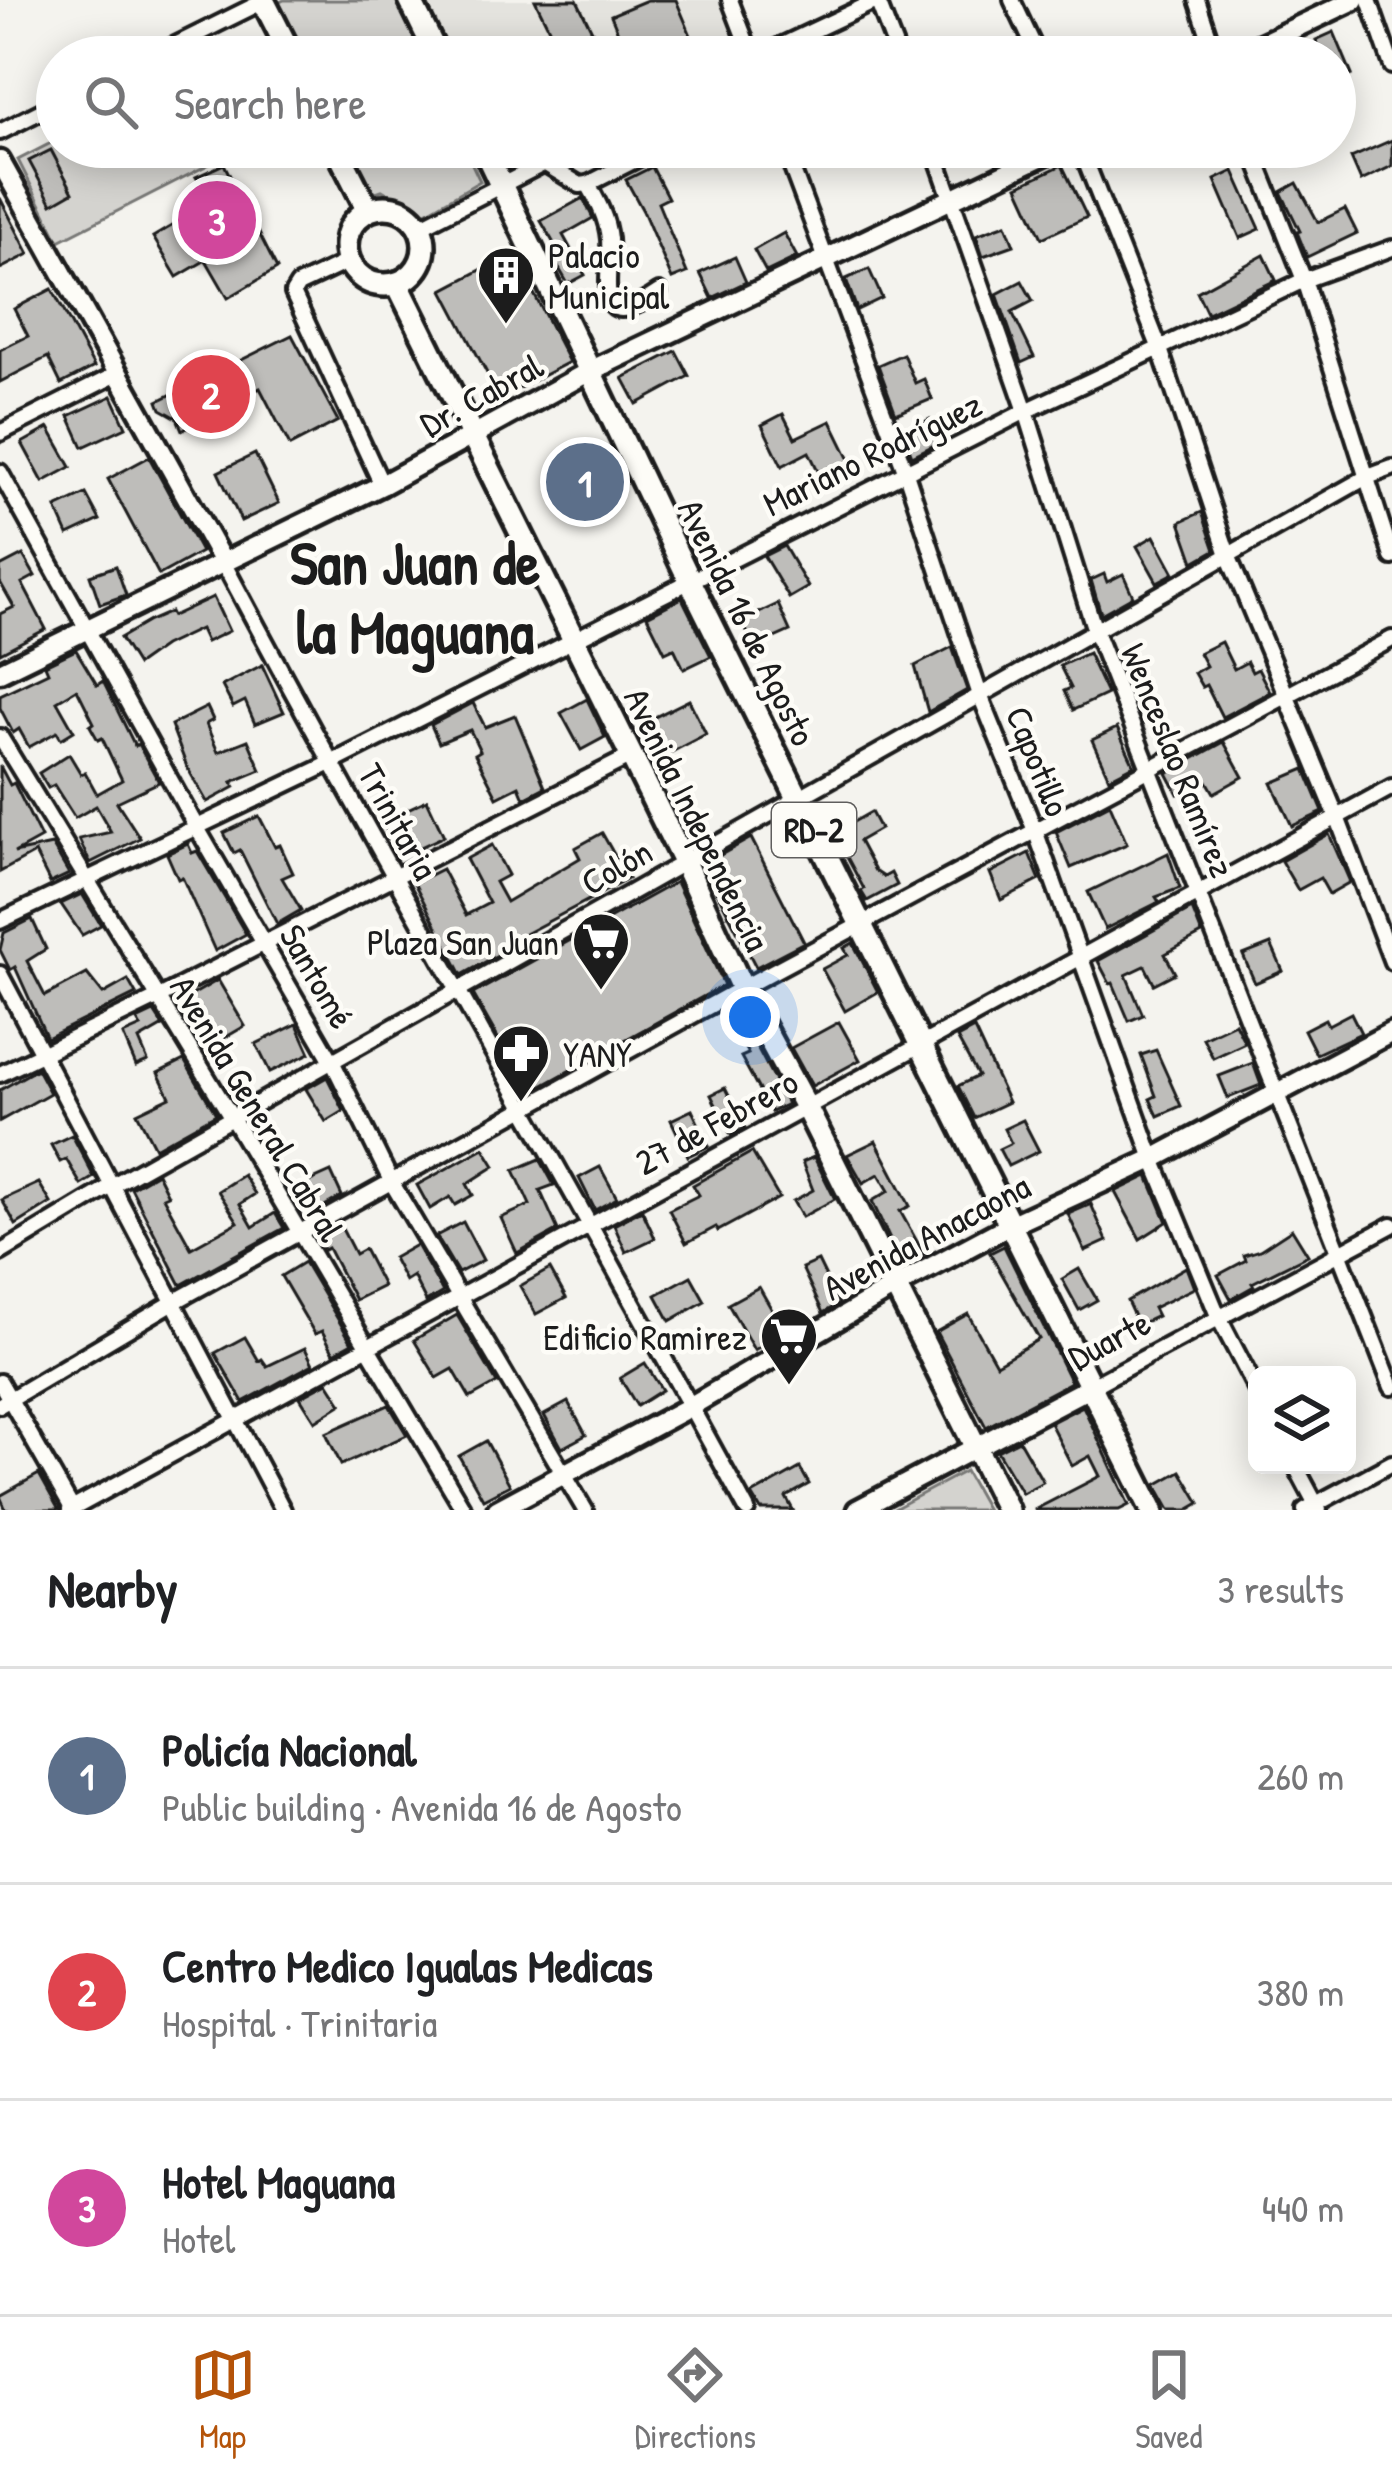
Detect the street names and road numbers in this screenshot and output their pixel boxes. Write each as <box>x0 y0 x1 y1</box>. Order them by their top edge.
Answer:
street label: Dr. Cabral <box>411 340 551 448</box>
street label: Mariano Rodríguez <box>754 379 990 527</box>
street label: Avenida 16 de Agosto <box>667 491 829 753</box>
street label: Wenceslao Ramírez <box>1110 636 1248 884</box>
street label: Avenida Independencia <box>613 679 783 959</box>
street label: Capotillo <box>995 699 1083 823</box>
street label: Trinitaria <box>347 754 451 888</box>
road number: RD-2 <box>772 803 856 857</box>
street label: Colón <box>571 826 661 906</box>
street label: Santomé <box>269 915 367 1037</box>
street label: Avenida General Cabral <box>159 966 357 1250</box>
street label: 27 de Febrero <box>626 1056 806 1186</box>
street label: Avenida Anacaona <box>814 1161 1038 1311</box>
street label: Duarte <box>1059 1297 1159 1381</box>

